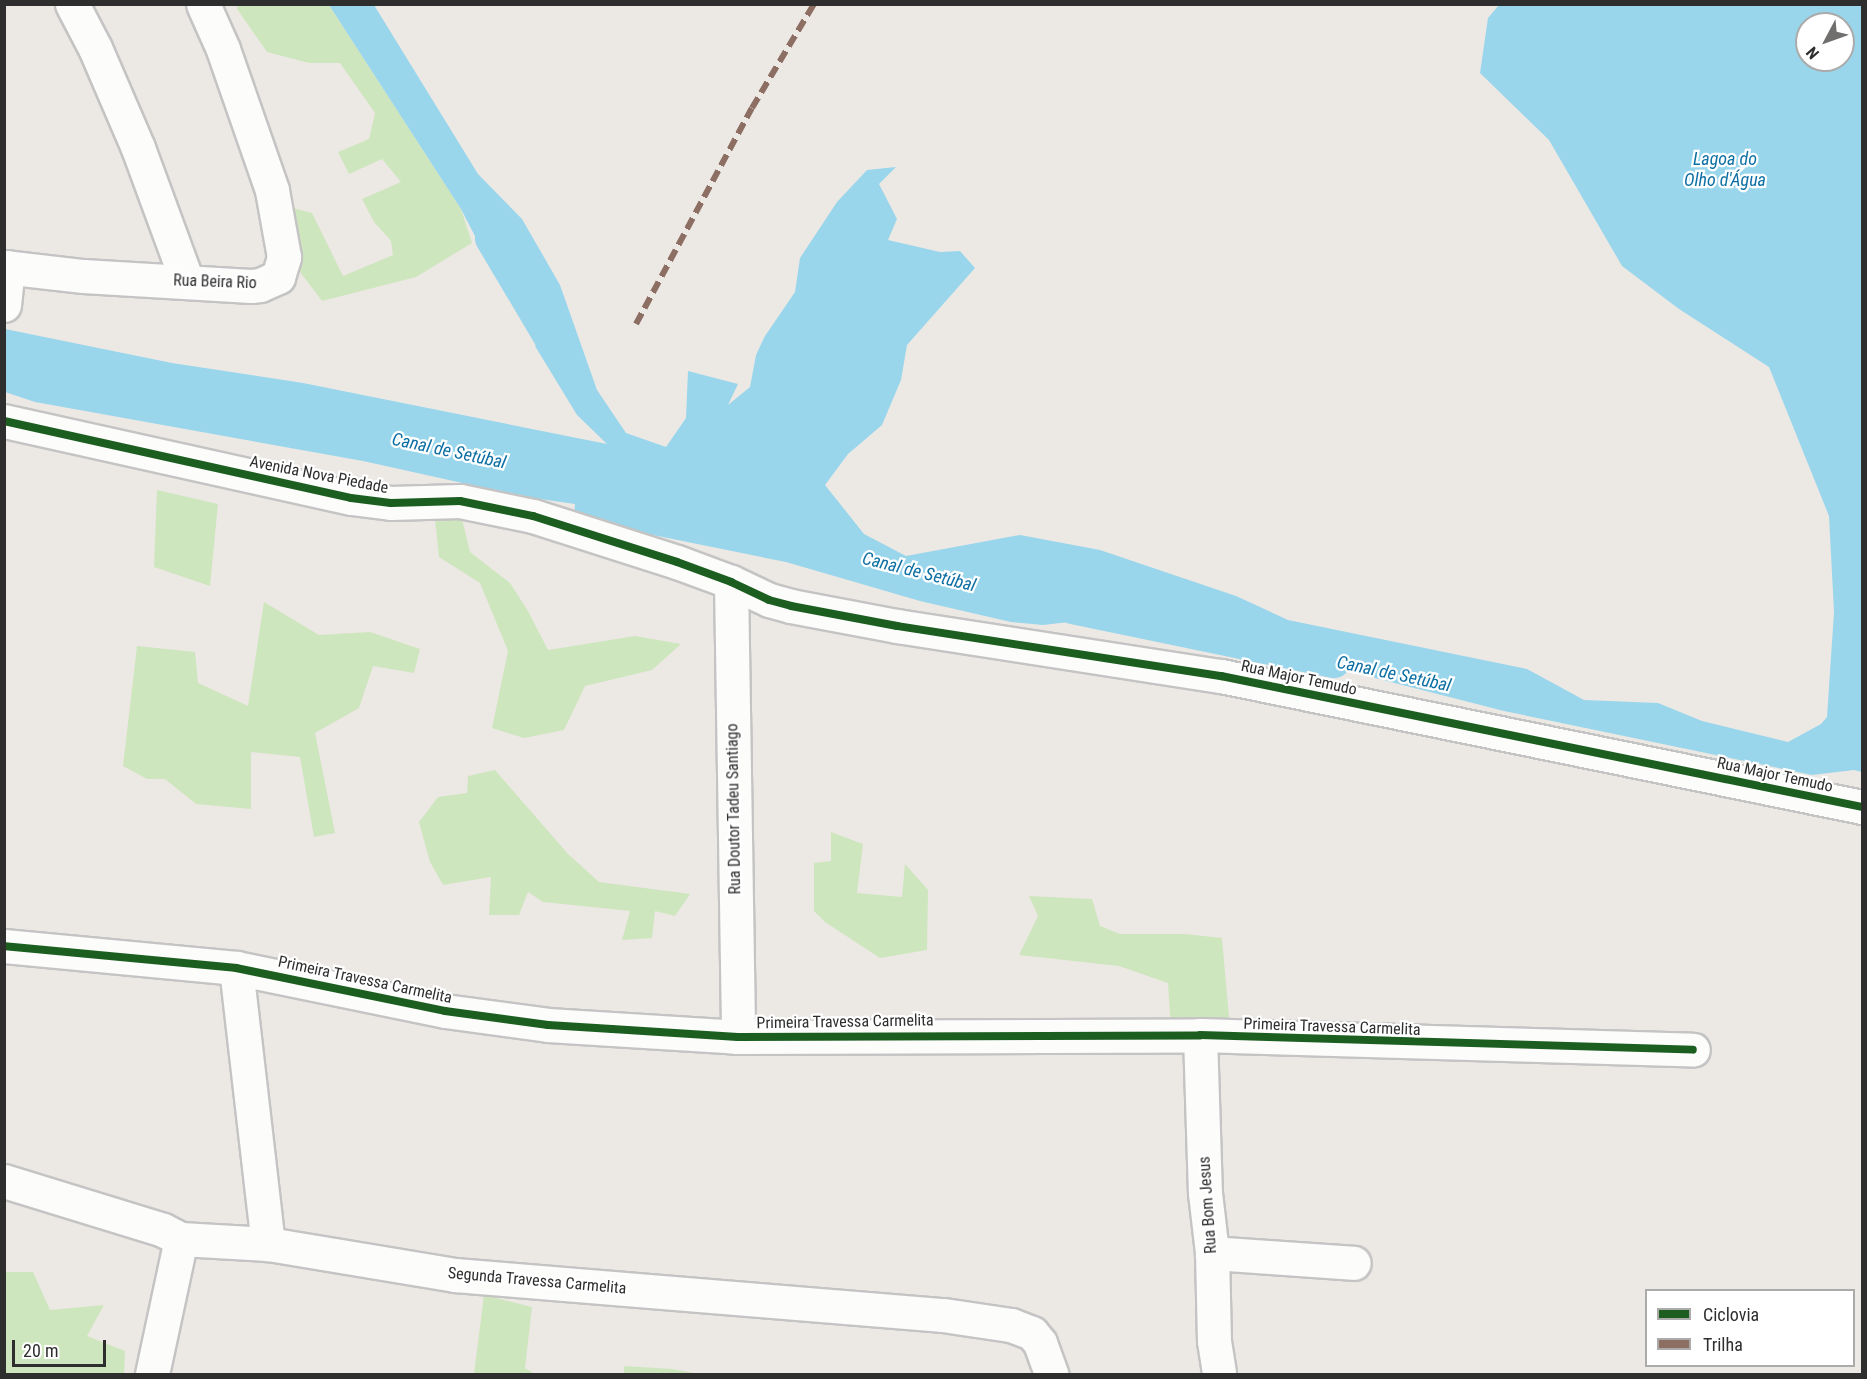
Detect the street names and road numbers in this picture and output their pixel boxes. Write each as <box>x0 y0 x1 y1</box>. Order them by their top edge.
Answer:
street label: Rua Beira Rio <box>173 271 257 293</box>
street label: Avenida Nova Piedade <box>248 452 390 498</box>
street label: Rua Major Temudo <box>1239 656 1359 700</box>
street label: Rua Doutor Tadeu Santiago <box>723 723 745 895</box>
street label: Rua Major Temudo <box>1715 753 1835 797</box>
street label: Primeira Travessa Carmelita <box>276 952 454 1008</box>
street label: Primeira Travessa Carmelita <box>756 1011 934 1033</box>
street label: Primeira Travessa Carmelita <box>1243 1014 1421 1040</box>
street label: Rua Bom Jesus <box>1195 1156 1221 1254</box>
street label: Segunda Travessa Carmelita <box>447 1264 627 1298</box>

